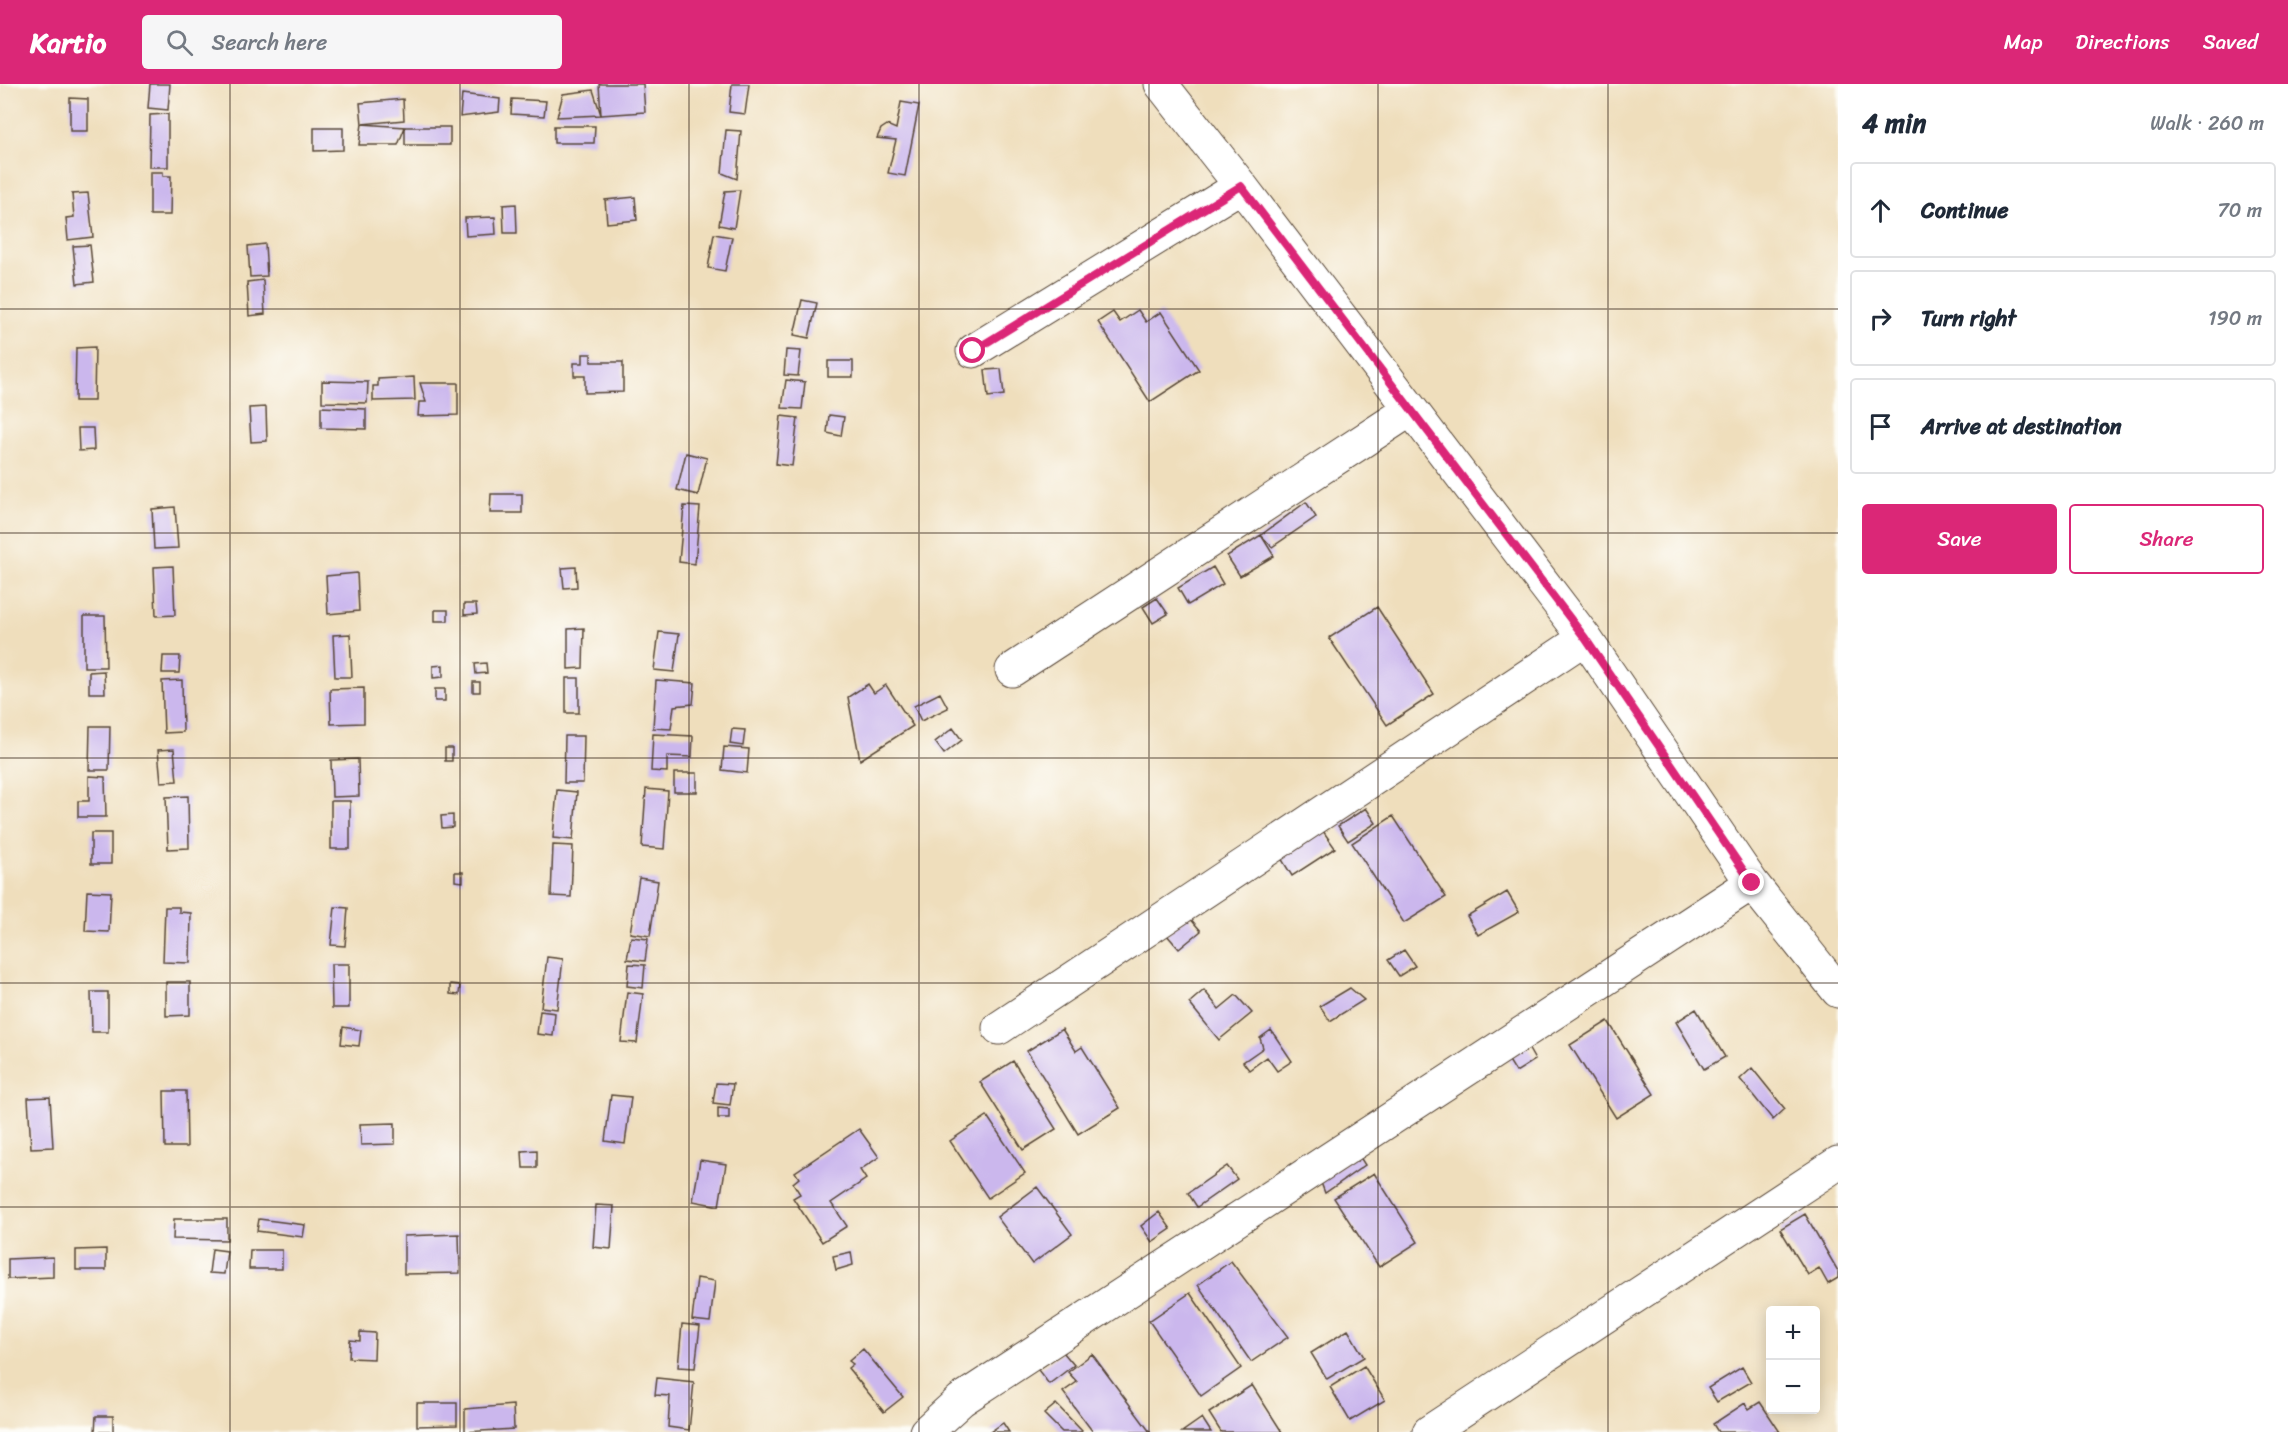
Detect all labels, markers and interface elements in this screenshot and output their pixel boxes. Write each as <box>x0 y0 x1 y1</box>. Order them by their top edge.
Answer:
search box <box>142 15 562 69</box>
text: Kartio <box>30 18 106 67</box>
text: Search here <box>211 23 327 62</box>
text: Map <box>2004 23 2042 61</box>
text: Directions <box>2075 23 2170 61</box>
text: Saved <box>2203 23 2258 61</box>
icon: search <box>163 26 196 59</box>
text: 4 min <box>1862 100 1926 146</box>
text: Walk · 260 m <box>2150 106 2264 141</box>
text: Continue <box>1921 191 2009 230</box>
text: 70 m <box>2217 193 2262 228</box>
icon: ahead <box>1864 194 1897 227</box>
text: Turn right <box>1921 299 2016 338</box>
text: 190 m <box>2208 301 2262 336</box>
icon: right <box>1864 302 1897 335</box>
route start <box>959 337 985 363</box>
text: Arrive at destination <box>1921 407 2122 446</box>
icon: arrive <box>1864 410 1897 443</box>
button: Save <box>1862 504 2057 574</box>
button: Share <box>2069 504 2264 574</box>
route end <box>1738 869 1764 895</box>
map controls <box>1766 1306 1820 1414</box>
button: + <box>1766 1306 1820 1360</box>
button: − <box>1766 1360 1820 1414</box>

